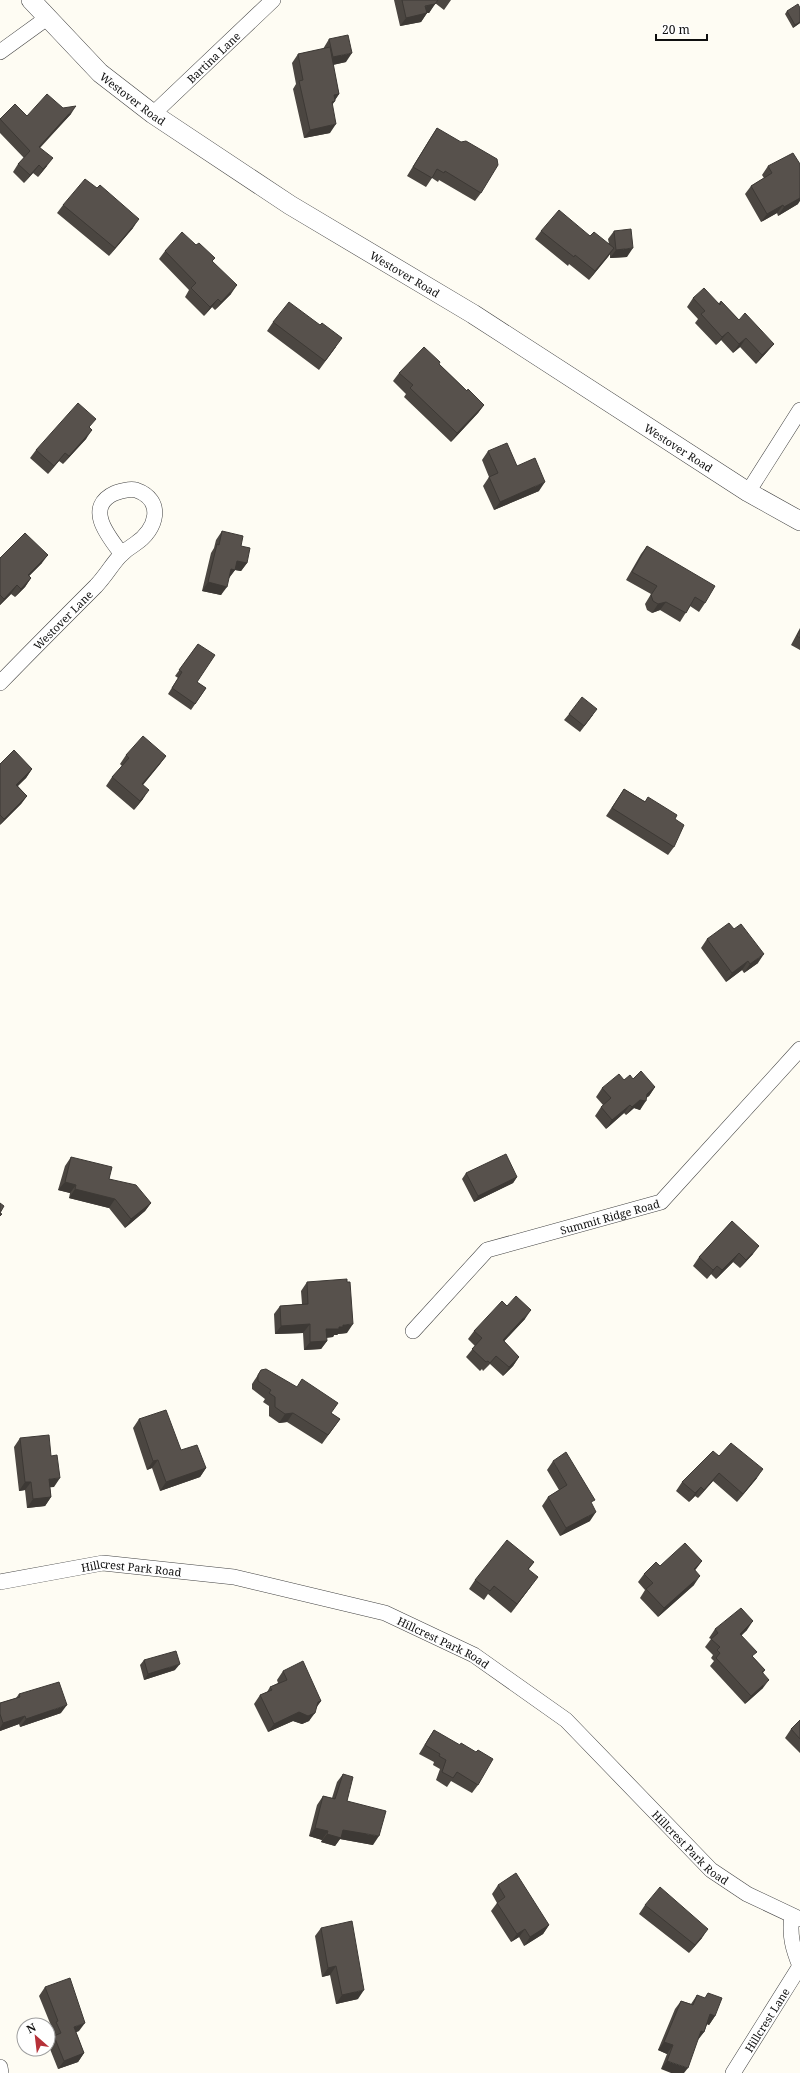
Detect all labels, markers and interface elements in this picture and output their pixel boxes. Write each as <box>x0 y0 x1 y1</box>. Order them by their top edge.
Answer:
scale bar <box>656 16 707 42</box>
text: 20 m <box>662 21 690 38</box>
street label: Bartina Lane <box>183 28 243 86</box>
street label: Westover Road <box>97 68 169 128</box>
street label: Westover Road <box>367 247 443 300</box>
street label: Westover Road <box>642 419 716 475</box>
street label: Westover Lane <box>30 586 96 653</box>
street label: Summit Ridge Road <box>558 1195 661 1237</box>
street label: Hillcrest Park Road <box>80 1555 182 1579</box>
street label: Hillcrest Park Road <box>395 1612 493 1671</box>
street label: Hillcrest Park Road <box>649 1807 732 1888</box>
street label: Hillcrest Lane <box>741 1984 792 2055</box>
north arrow <box>16 2017 56 2057</box>
text: N <box>24 2019 39 2036</box>

